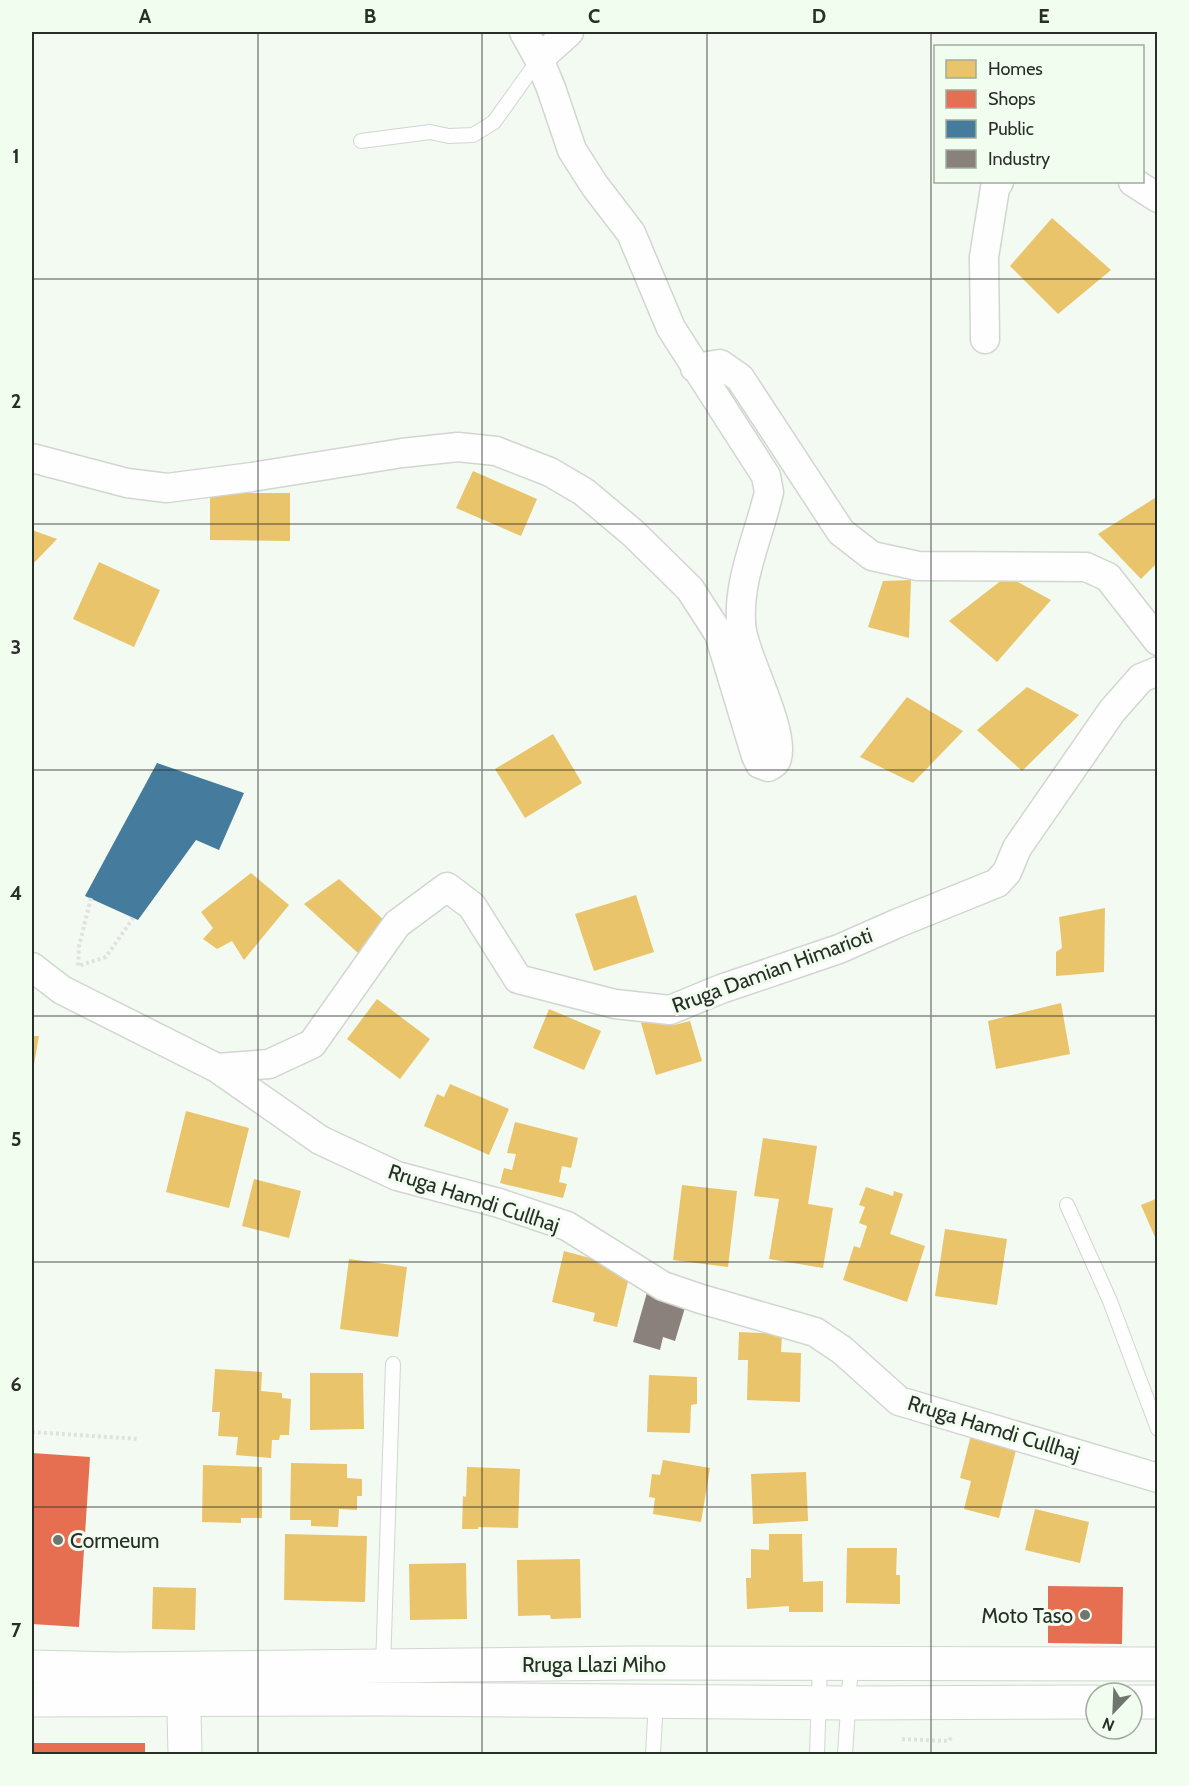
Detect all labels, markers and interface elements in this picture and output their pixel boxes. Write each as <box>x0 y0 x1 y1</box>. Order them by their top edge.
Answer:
text: A <box>139 4 152 28</box>
text: B <box>364 4 376 28</box>
text: C <box>588 4 600 28</box>
text: D <box>812 4 826 28</box>
text: E <box>1038 4 1050 28</box>
legend <box>934 45 1144 183</box>
text: Homes <box>988 58 1043 80</box>
text: Shops <box>988 88 1036 110</box>
text: Public <box>988 118 1034 140</box>
text: 1 <box>12 144 20 168</box>
text: Industry <box>988 148 1050 170</box>
text: 2 <box>11 389 21 413</box>
text: 3 <box>11 635 21 659</box>
text: 4 <box>10 881 22 905</box>
street label: Rruga Damian Himarioti <box>668 922 876 1018</box>
text: 5 <box>11 1127 21 1151</box>
street label: Rruga Hamdi Cullhaj <box>385 1158 563 1238</box>
text: 6 <box>10 1372 22 1396</box>
street label: Rruga Hamdi Cullhaj <box>905 1390 1083 1467</box>
place label: Cormeum <box>70 1528 159 1553</box>
marker: Cormeum <box>51 1533 65 1547</box>
place label: Moto Taso <box>981 1603 1073 1628</box>
marker: Moto Taso <box>1078 1608 1092 1622</box>
text: 7 <box>11 1618 22 1642</box>
street label: Rruga Llazi Miho <box>522 1652 666 1677</box>
north arrow <box>1084 1681 1144 1741</box>
text: N <box>1099 1713 1117 1735</box>

